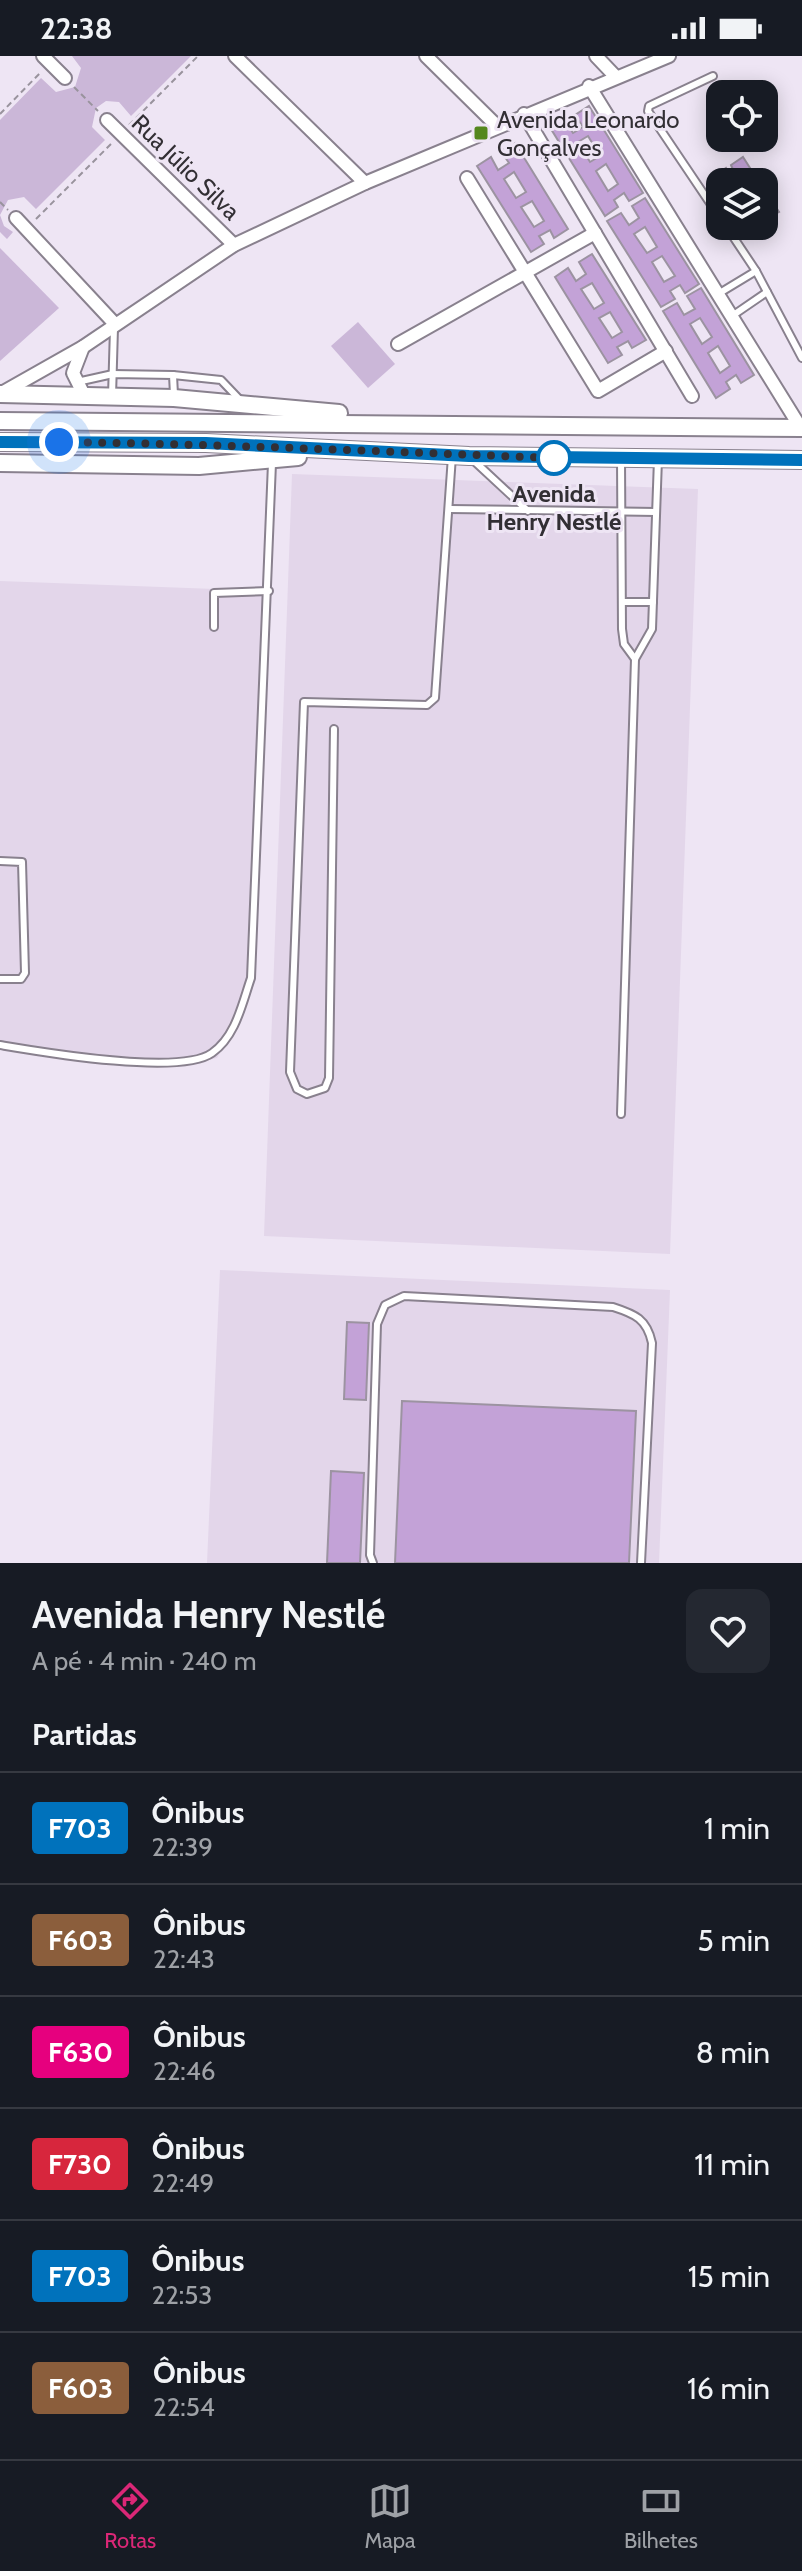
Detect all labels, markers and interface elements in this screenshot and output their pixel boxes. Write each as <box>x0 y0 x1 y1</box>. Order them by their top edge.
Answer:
text: 22:38 <box>40 10 113 47</box>
map controls <box>706 80 778 240</box>
button: locate <box>706 80 778 152</box>
place label: Avenida Leonardo Gonçalves <box>497 105 680 162</box>
street label: Rua Júlio Silva <box>126 108 246 226</box>
marker: Avenida Leonardo Gonçalves <box>472 124 490 142</box>
button: layers <box>706 168 778 240</box>
your location <box>39 422 79 462</box>
marker: Avenida Henry Nestlé <box>537 441 571 475</box>
place label: Avenida Henry Nestlé <box>487 479 621 536</box>
button: heart <box>686 1589 770 1673</box>
text: Avenida Henry Nestlé <box>32 1591 385 1638</box>
text: A pé · 4 min · 240 m <box>32 1645 257 1677</box>
text: Partidas <box>32 1716 137 1753</box>
text: Ônibus <box>152 1794 244 1831</box>
text: 1 min <box>704 1810 770 1847</box>
text: F703 <box>48 1811 112 1845</box>
text: 22:39 <box>152 1831 213 1863</box>
text: Ônibus <box>153 1906 246 1943</box>
text: 5 min <box>698 1922 770 1959</box>
text: F603 <box>48 1923 113 1957</box>
text: 22:43 <box>153 1943 215 1975</box>
text: Ônibus <box>153 2018 246 2055</box>
text: 8 min <box>696 2034 770 2071</box>
text: F630 <box>48 2035 113 2069</box>
text: 22:46 <box>153 2055 215 2087</box>
text: Ônibus <box>152 2130 245 2167</box>
text: 11 min <box>694 2146 770 2183</box>
text: F730 <box>48 2147 112 2181</box>
text: 22:49 <box>152 2167 214 2199</box>
text: Ônibus <box>152 2242 244 2279</box>
text: 15 min <box>688 2258 770 2295</box>
text: F703 <box>48 2259 112 2293</box>
text: 22:53 <box>152 2279 212 2311</box>
text: Ônibus <box>153 2354 246 2391</box>
text: 16 min <box>687 2370 770 2407</box>
text: F603 <box>48 2371 113 2405</box>
text: 22:54 <box>153 2391 215 2423</box>
tab: Rotas <box>104 2479 156 2554</box>
tab: Mapa <box>365 2479 416 2554</box>
tab: Bilhetes <box>624 2479 698 2554</box>

